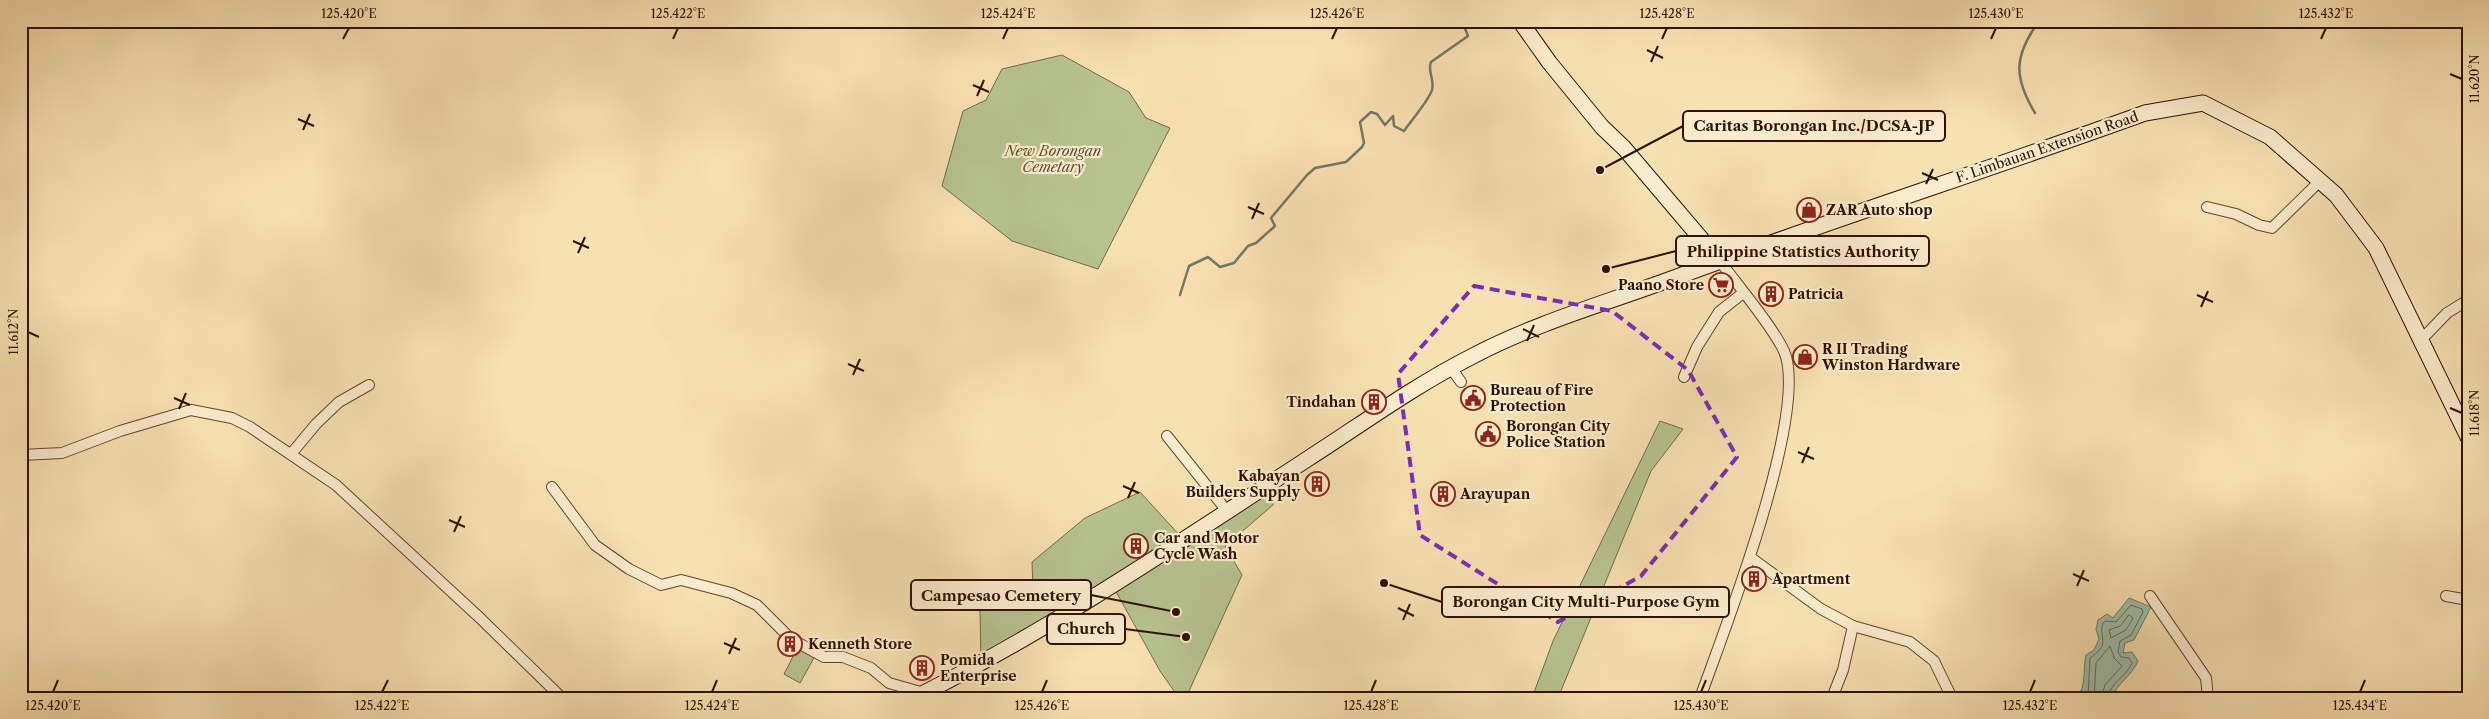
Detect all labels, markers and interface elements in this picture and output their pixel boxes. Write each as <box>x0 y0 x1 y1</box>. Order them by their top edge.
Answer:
text: 125.420°E <box>321 6 377 21</box>
text: 125.422°E <box>651 6 705 21</box>
text: 125.424°E <box>981 6 1035 21</box>
text: 125.426°E <box>1310 6 1364 21</box>
text: 125.428°E <box>1640 6 1694 21</box>
text: 125.430°E <box>1968 6 2024 21</box>
text: 125.432°E <box>2299 6 2353 21</box>
text: 11.620°N <box>2467 55 2482 103</box>
street label: F. Limbauan Extension Road <box>1953 107 2141 187</box>
callout: Caritas Borongan Inc./DCSA-JP <box>1683 111 1945 141</box>
text: Caritas Borongan Inc./DCSA-JP <box>1693 116 1935 135</box>
park label: New Borongan Cemetary <box>1004 142 1101 176</box>
shop icon: ZAR Auto shop <box>1796 197 1822 223</box>
place label: ZAR Auto shop <box>1826 201 1933 219</box>
callout: Philippine Statistics Authority <box>1676 236 1929 266</box>
text: Philippine Statistics Authority <box>1687 242 1920 261</box>
supermarket icon: Paano Store <box>1708 272 1734 298</box>
place label: Paano Store <box>1618 276 1704 294</box>
building icon: Patricia <box>1758 281 1784 307</box>
place label: Patricia <box>1788 285 1845 303</box>
text: 11.612°N <box>6 309 21 355</box>
place label: R II Trading Winston Hardware <box>1821 340 1960 374</box>
shop icon: R II Trading Winston Hardware <box>1792 344 1818 370</box>
place label: Bureau of Fire Protection <box>1490 381 1593 415</box>
public building icon: Bureau of Fire Protection <box>1460 385 1486 411</box>
building icon: Tindahan <box>1361 389 1387 415</box>
text: 11.618°N <box>2467 390 2482 436</box>
place label: Tindahan <box>1286 393 1356 411</box>
place label: Borongan City Police Station <box>1506 417 1611 451</box>
public building icon: Borongan City Police Station <box>1475 421 1501 447</box>
place label: Kabayan Builders Supply <box>1185 467 1300 501</box>
building icon: Kabayan Builders Supply <box>1304 471 1330 497</box>
building icon: Arayupan <box>1430 481 1456 507</box>
place label: Arayupan <box>1459 485 1531 503</box>
place label: Car and Motor Cycle Wash <box>1154 529 1259 563</box>
building icon: Car and Motor Cycle Wash <box>1123 533 1149 559</box>
building icon: Apartment <box>1741 566 1767 592</box>
place label: Apartment <box>1771 570 1851 588</box>
callout: Campesao Cemetery <box>911 580 1091 610</box>
text: Campesao Cemetery <box>921 586 1082 605</box>
callout: Borongan City Multi-Purpose Gym <box>1442 587 1729 617</box>
text: Borongan City Multi-Purpose Gym <box>1452 592 1720 611</box>
callout: Church <box>1047 614 1125 644</box>
text: Church <box>1057 619 1116 638</box>
building icon: Kenneth Store <box>777 631 803 657</box>
place label: Kenneth Store <box>808 635 912 653</box>
place label: Pomida Enterprise <box>940 651 1017 685</box>
building icon: Pomida Enterprise <box>909 655 935 681</box>
text: 125.420°E <box>25 698 81 713</box>
text: 125.422°E <box>355 698 409 713</box>
text: 125.424°E <box>685 698 739 713</box>
text: 125.426°E <box>1015 698 1069 713</box>
text: 125.428°E <box>1344 698 1398 713</box>
text: 125.430°E <box>1673 698 1729 713</box>
text: 125.432°E <box>2003 698 2057 713</box>
text: 125.434°E <box>2333 698 2387 713</box>

